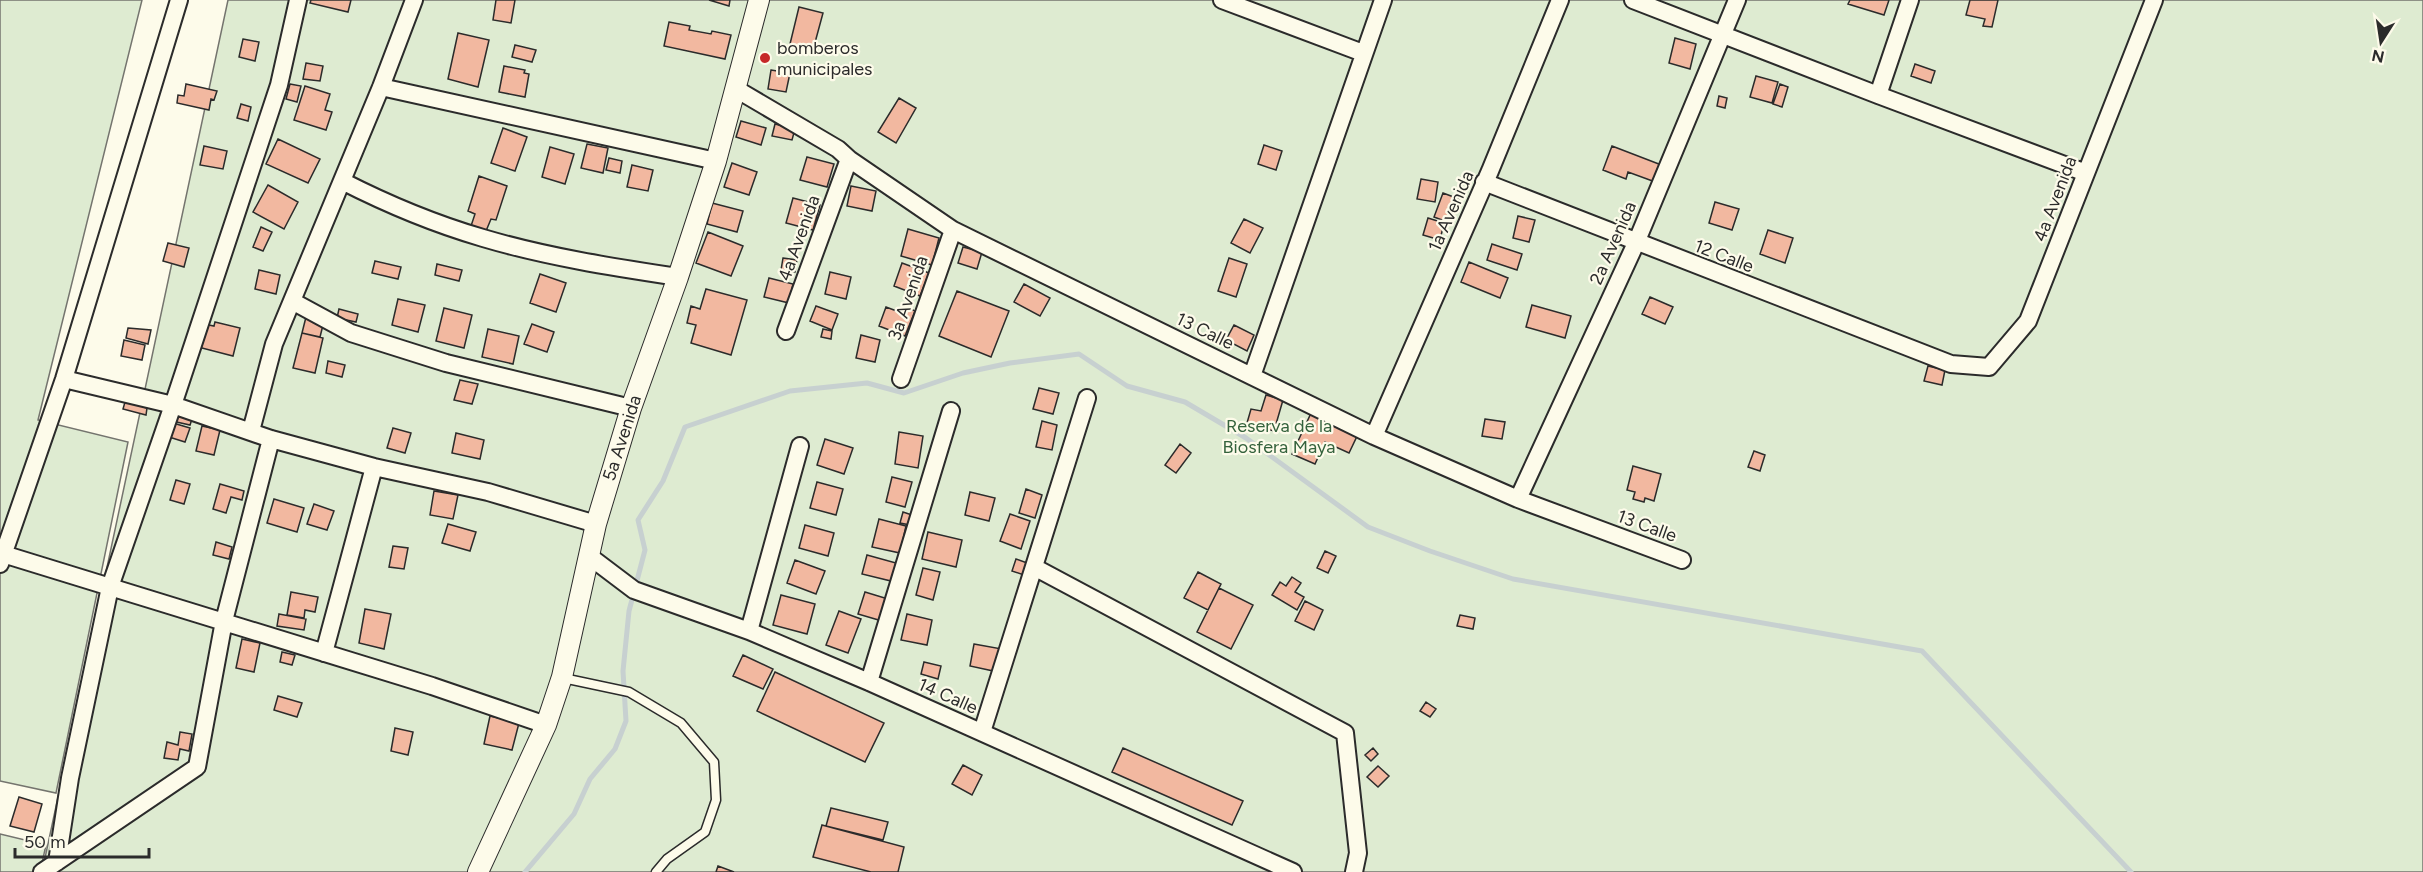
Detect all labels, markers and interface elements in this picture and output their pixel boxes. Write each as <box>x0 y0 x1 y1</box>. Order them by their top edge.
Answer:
north arrow <box>2351 12 2411 72</box>
place label: bomberos municipales <box>777 37 873 80</box>
text: N <box>2370 46 2386 67</box>
marker: bomberos municipales <box>758 51 772 65</box>
street label: 4a Avenida <box>2029 153 2081 245</box>
street label: 1a Avenida <box>1423 167 1479 255</box>
street label: 4a Avenida <box>773 192 825 284</box>
street label: 2a Avenida <box>1585 198 1641 288</box>
street label: 12 Calle <box>1691 235 1757 277</box>
street label: 3a Avenida <box>883 253 933 343</box>
street label: 13 Calle <box>1173 308 1238 354</box>
street label: 5a Avenida <box>598 392 646 484</box>
park label: Reserva de la Biosfera Maya <box>1223 415 1335 458</box>
street label: 13 Calle <box>1614 505 1680 547</box>
street label: 14 Calle <box>915 673 981 719</box>
scale bar <box>15 821 148 859</box>
text: 50 m <box>24 831 66 853</box>

